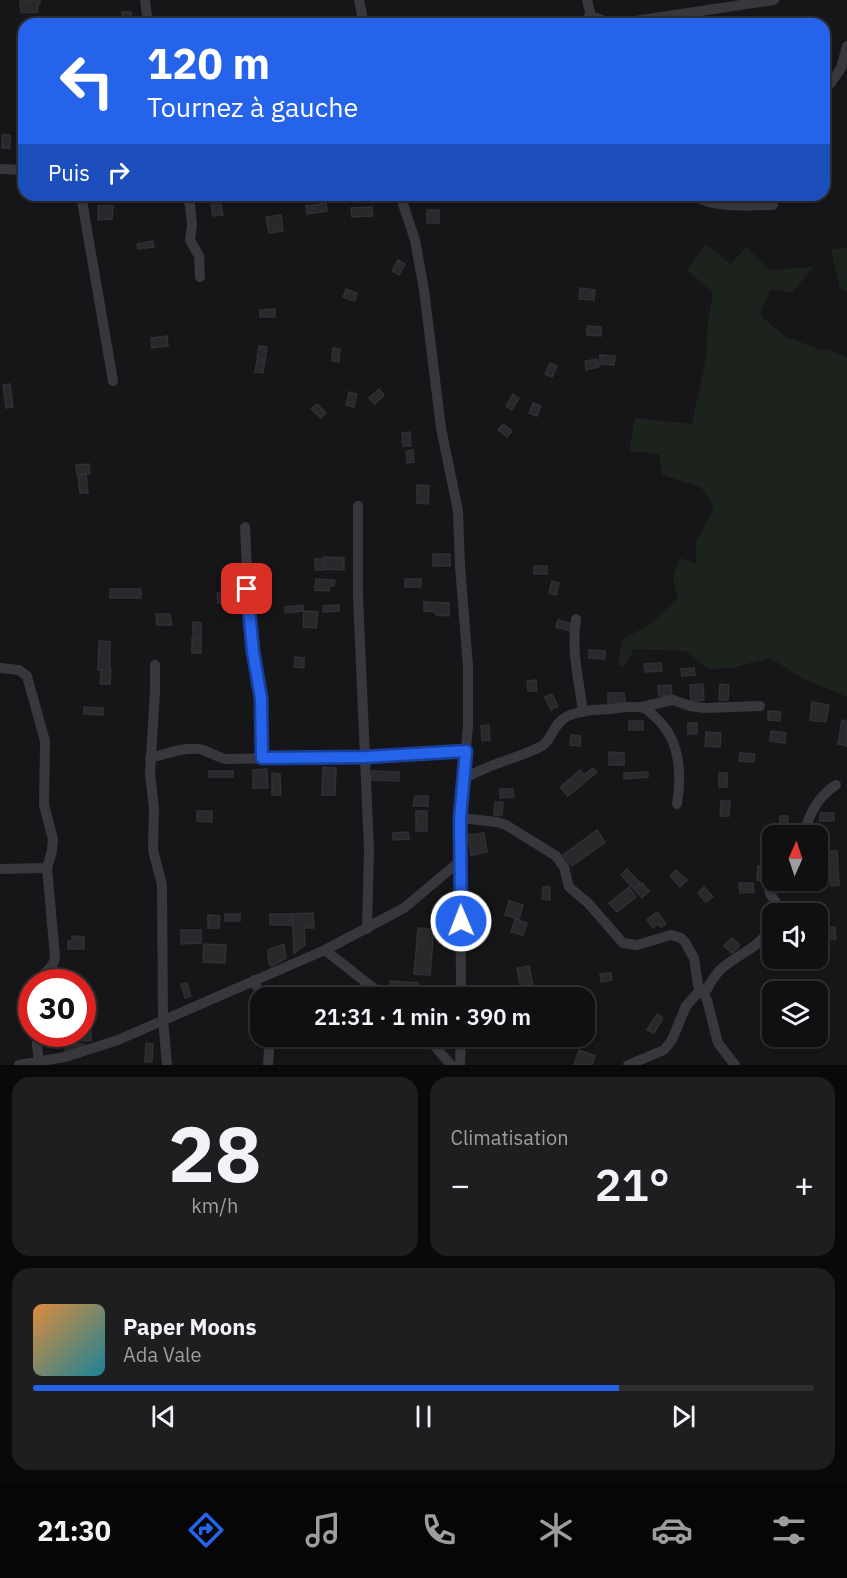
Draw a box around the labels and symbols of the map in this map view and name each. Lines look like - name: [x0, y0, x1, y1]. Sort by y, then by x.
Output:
- pin: [221, 563, 272, 614]
- north arrow: [762, 825, 828, 891]
- position arrow: [429, 889, 493, 953]
- speed limit sign: 30: [18, 969, 96, 1047]

